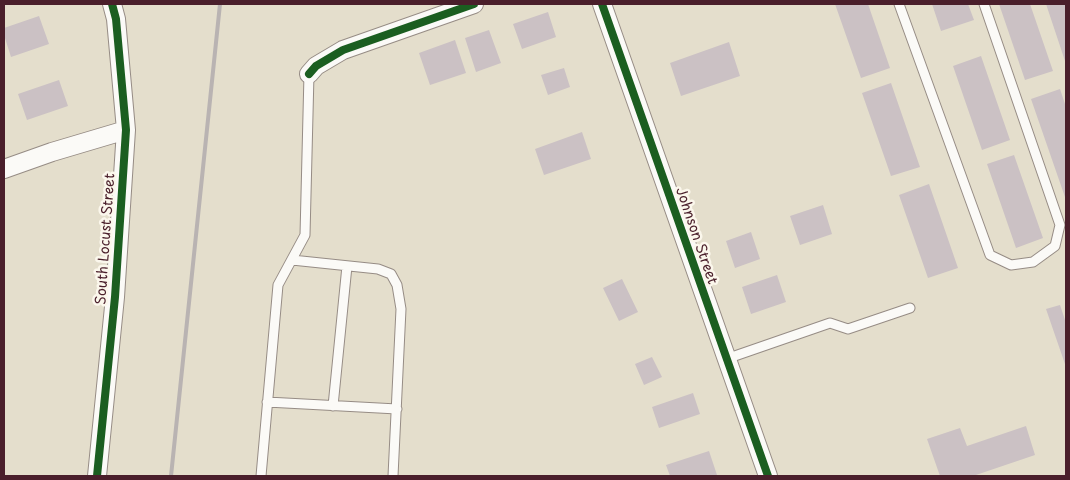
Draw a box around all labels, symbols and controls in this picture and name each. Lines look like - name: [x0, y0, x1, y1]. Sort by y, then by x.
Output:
- street label: South Locust Street: [93, 173, 119, 305]
- street label: Johnson Street: [672, 185, 720, 287]

